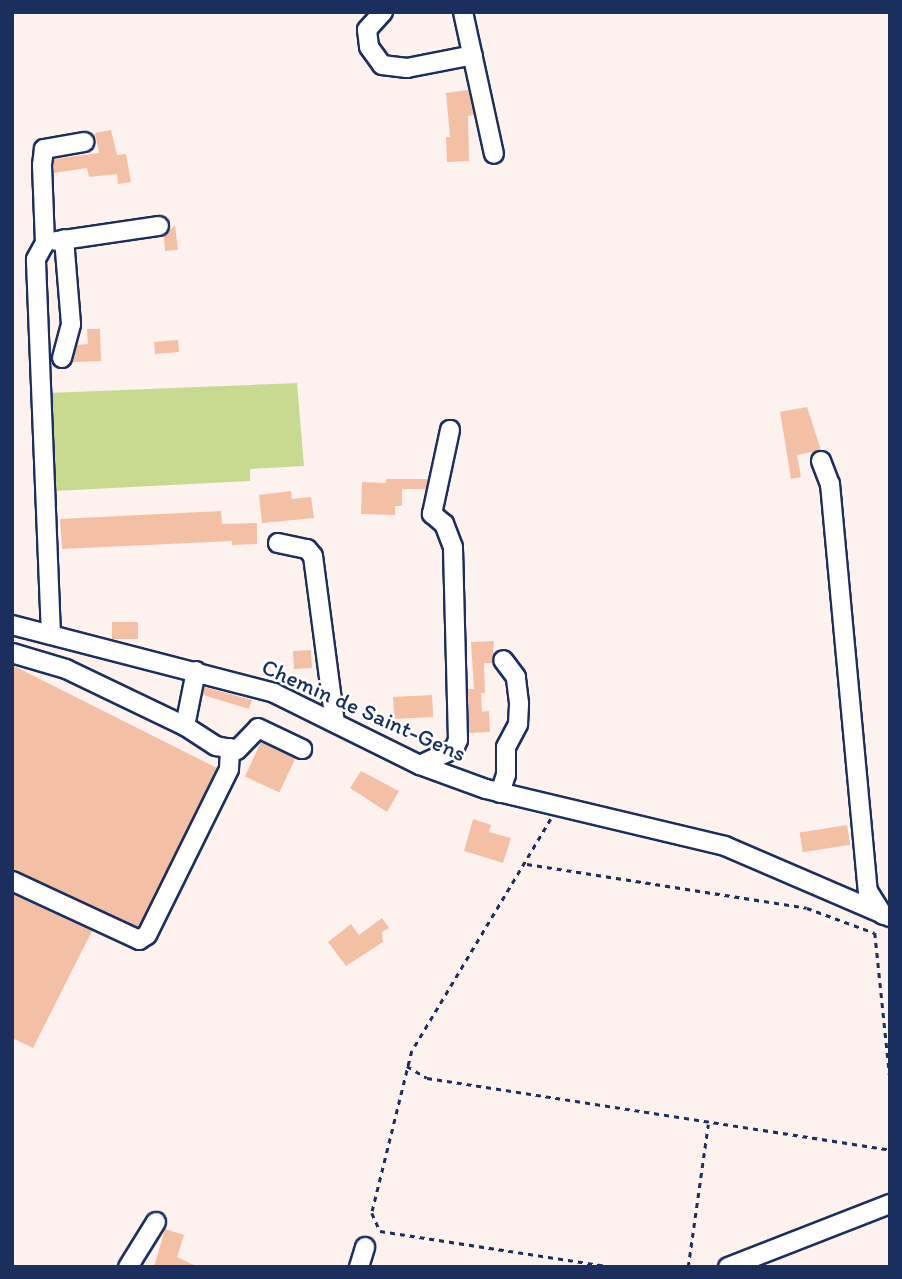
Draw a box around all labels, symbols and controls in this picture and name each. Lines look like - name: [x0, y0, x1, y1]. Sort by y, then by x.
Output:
- street label: Chemin de Saint-Gens: [257, 652, 471, 768]

